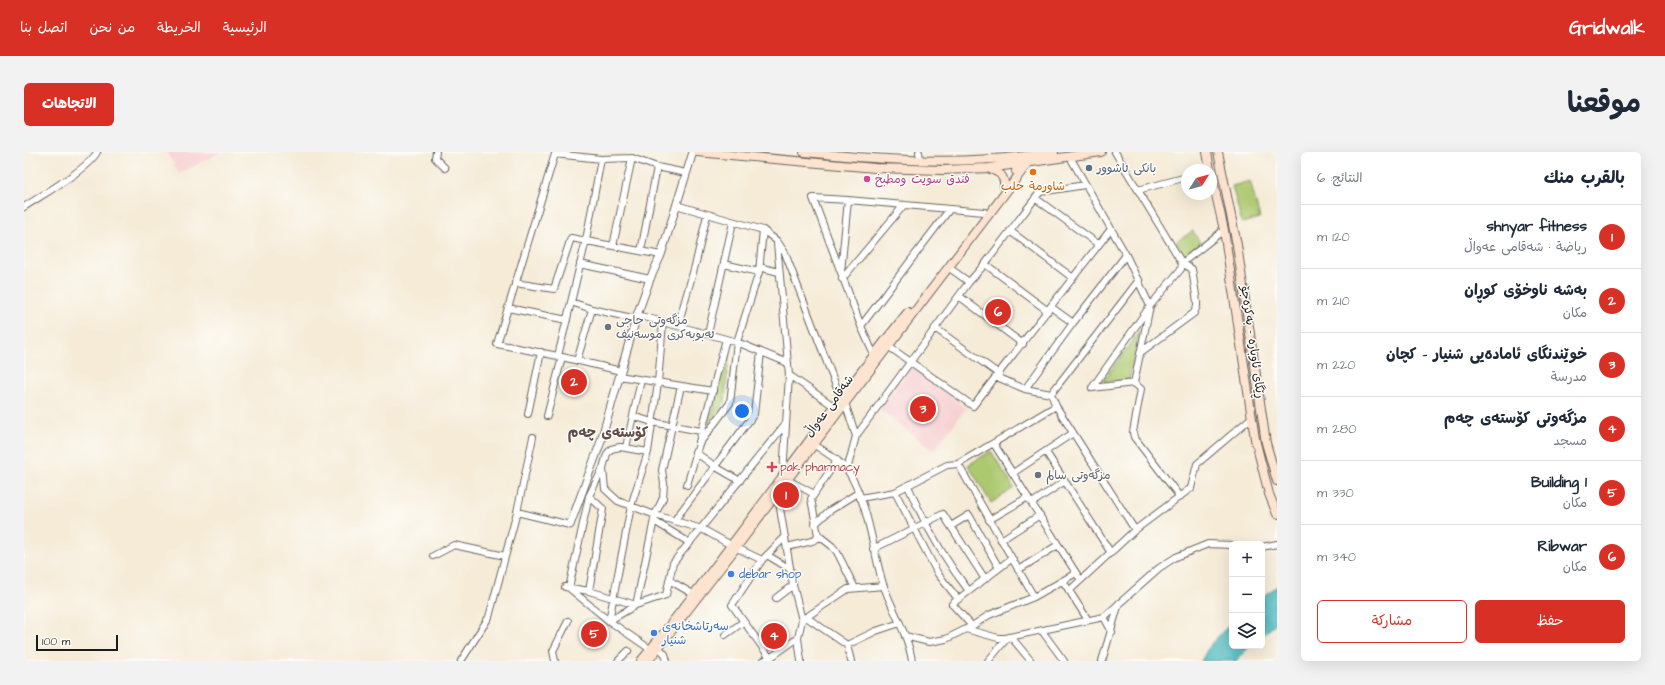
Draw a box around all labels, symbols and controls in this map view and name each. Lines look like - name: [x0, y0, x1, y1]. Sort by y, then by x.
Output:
- text: Gridwalk: [1569, 15, 1645, 42]
- text: اتصل بنا: [20, 18, 67, 38]
- text: من نحن: [89, 18, 135, 38]
- text: الخريطة: [157, 18, 201, 38]
- text: الرئيسية: [223, 18, 267, 38]
- button: الاتجاهات: [24, 83, 114, 126]
- text: موقعنا: [1567, 84, 1641, 123]
- place label: بانکی ئاشوور: [1096, 160, 1156, 177]
- marker: بانکی ئاشوور: [1084, 163, 1094, 173]
- north arrow: [1181, 164, 1217, 200]
- text: بالقرب منك: [1544, 166, 1625, 190]
- marker: شاورمة حلب: [1028, 167, 1038, 177]
- text: النتائج: 6: [1317, 169, 1363, 187]
- place label: فندق سويت ومطبخ: [875, 171, 970, 188]
- marker: فندق سويت ومطبخ: [862, 174, 872, 184]
- place label: شاورمة حلب: [1001, 178, 1065, 195]
- text: shnyar fitness: [1486, 216, 1587, 237]
- text: 120 m: [1317, 228, 1350, 246]
- text: 1: [1611, 228, 1613, 246]
- text: رياضة · شەقامی عەواڵ: [1464, 238, 1587, 256]
- text: بەشە ناوخۆی کوڕان: [1464, 280, 1587, 301]
- street label: ڕێگای ئاوبارە - بەکرەجۆ: [1235, 284, 1269, 400]
- text: 210 m: [1317, 292, 1350, 310]
- text: 2: [1608, 292, 1616, 310]
- pin: 6: [985, 297, 1011, 327]
- text: مكان: [1563, 304, 1587, 322]
- place label: مزگەوتی حاجی ئەبوبەکری موسەنیف: [616, 312, 715, 343]
- marker: مزگەوتی حاجی ئەبوبەکری موسەنیف: [603, 322, 613, 332]
- text: خوێندنگای ئامادەیی شنیار - کچان: [1386, 344, 1587, 365]
- text: 220 m: [1317, 356, 1355, 374]
- text: 3: [1609, 356, 1615, 374]
- pin: 2: [561, 367, 587, 397]
- text: مدرسة: [1551, 368, 1587, 386]
- street label: شەقامی عەواڵ: [800, 371, 858, 441]
- pin: 3: [910, 394, 936, 424]
- your location: [732, 401, 752, 421]
- text: مزگه‌وتی کۆستەی چەم: [1444, 408, 1587, 429]
- text: 280 m: [1317, 420, 1356, 438]
- text: 4: [1608, 420, 1616, 438]
- district label: کۆستەی چەم: [568, 423, 649, 443]
- text: مسجد: [1554, 432, 1587, 450]
- place label: pak pharmacy: [780, 459, 860, 477]
- marker: pak pharmacy: [767, 462, 777, 472]
- place label: مزگەوتی سالم: [1046, 467, 1110, 485]
- marker: مزگەوتی سالم: [1033, 470, 1043, 480]
- text: Building 1: [1531, 472, 1587, 493]
- pin: 1: [773, 480, 799, 510]
- text: 330 m: [1317, 484, 1354, 502]
- text: 5: [1607, 484, 1617, 502]
- text: مكان: [1563, 494, 1587, 512]
- text: Ribwar: [1538, 536, 1587, 557]
- map controls: [1229, 541, 1265, 649]
- button: +: [1229, 541, 1265, 577]
- text: 340 m: [1317, 548, 1356, 566]
- text: 6: [1608, 548, 1616, 566]
- text: مكان: [1563, 558, 1587, 576]
- place label: debar shop: [739, 566, 802, 583]
- marker: debar shop: [726, 569, 736, 579]
- button: −: [1229, 577, 1265, 613]
- button: مشاركة: [1317, 600, 1467, 643]
- button: حفظ: [1475, 600, 1625, 643]
- button: layers: [1229, 613, 1265, 649]
- place label: سەرتاشخانەی شنیار: [661, 618, 729, 649]
- pin: 5: [581, 619, 607, 649]
- pin: 4: [761, 621, 787, 651]
- marker: سەرتاشخانەی شنیار: [649, 628, 659, 638]
- scale bar: [36, 633, 118, 652]
- text: 100 m: [42, 634, 70, 649]

